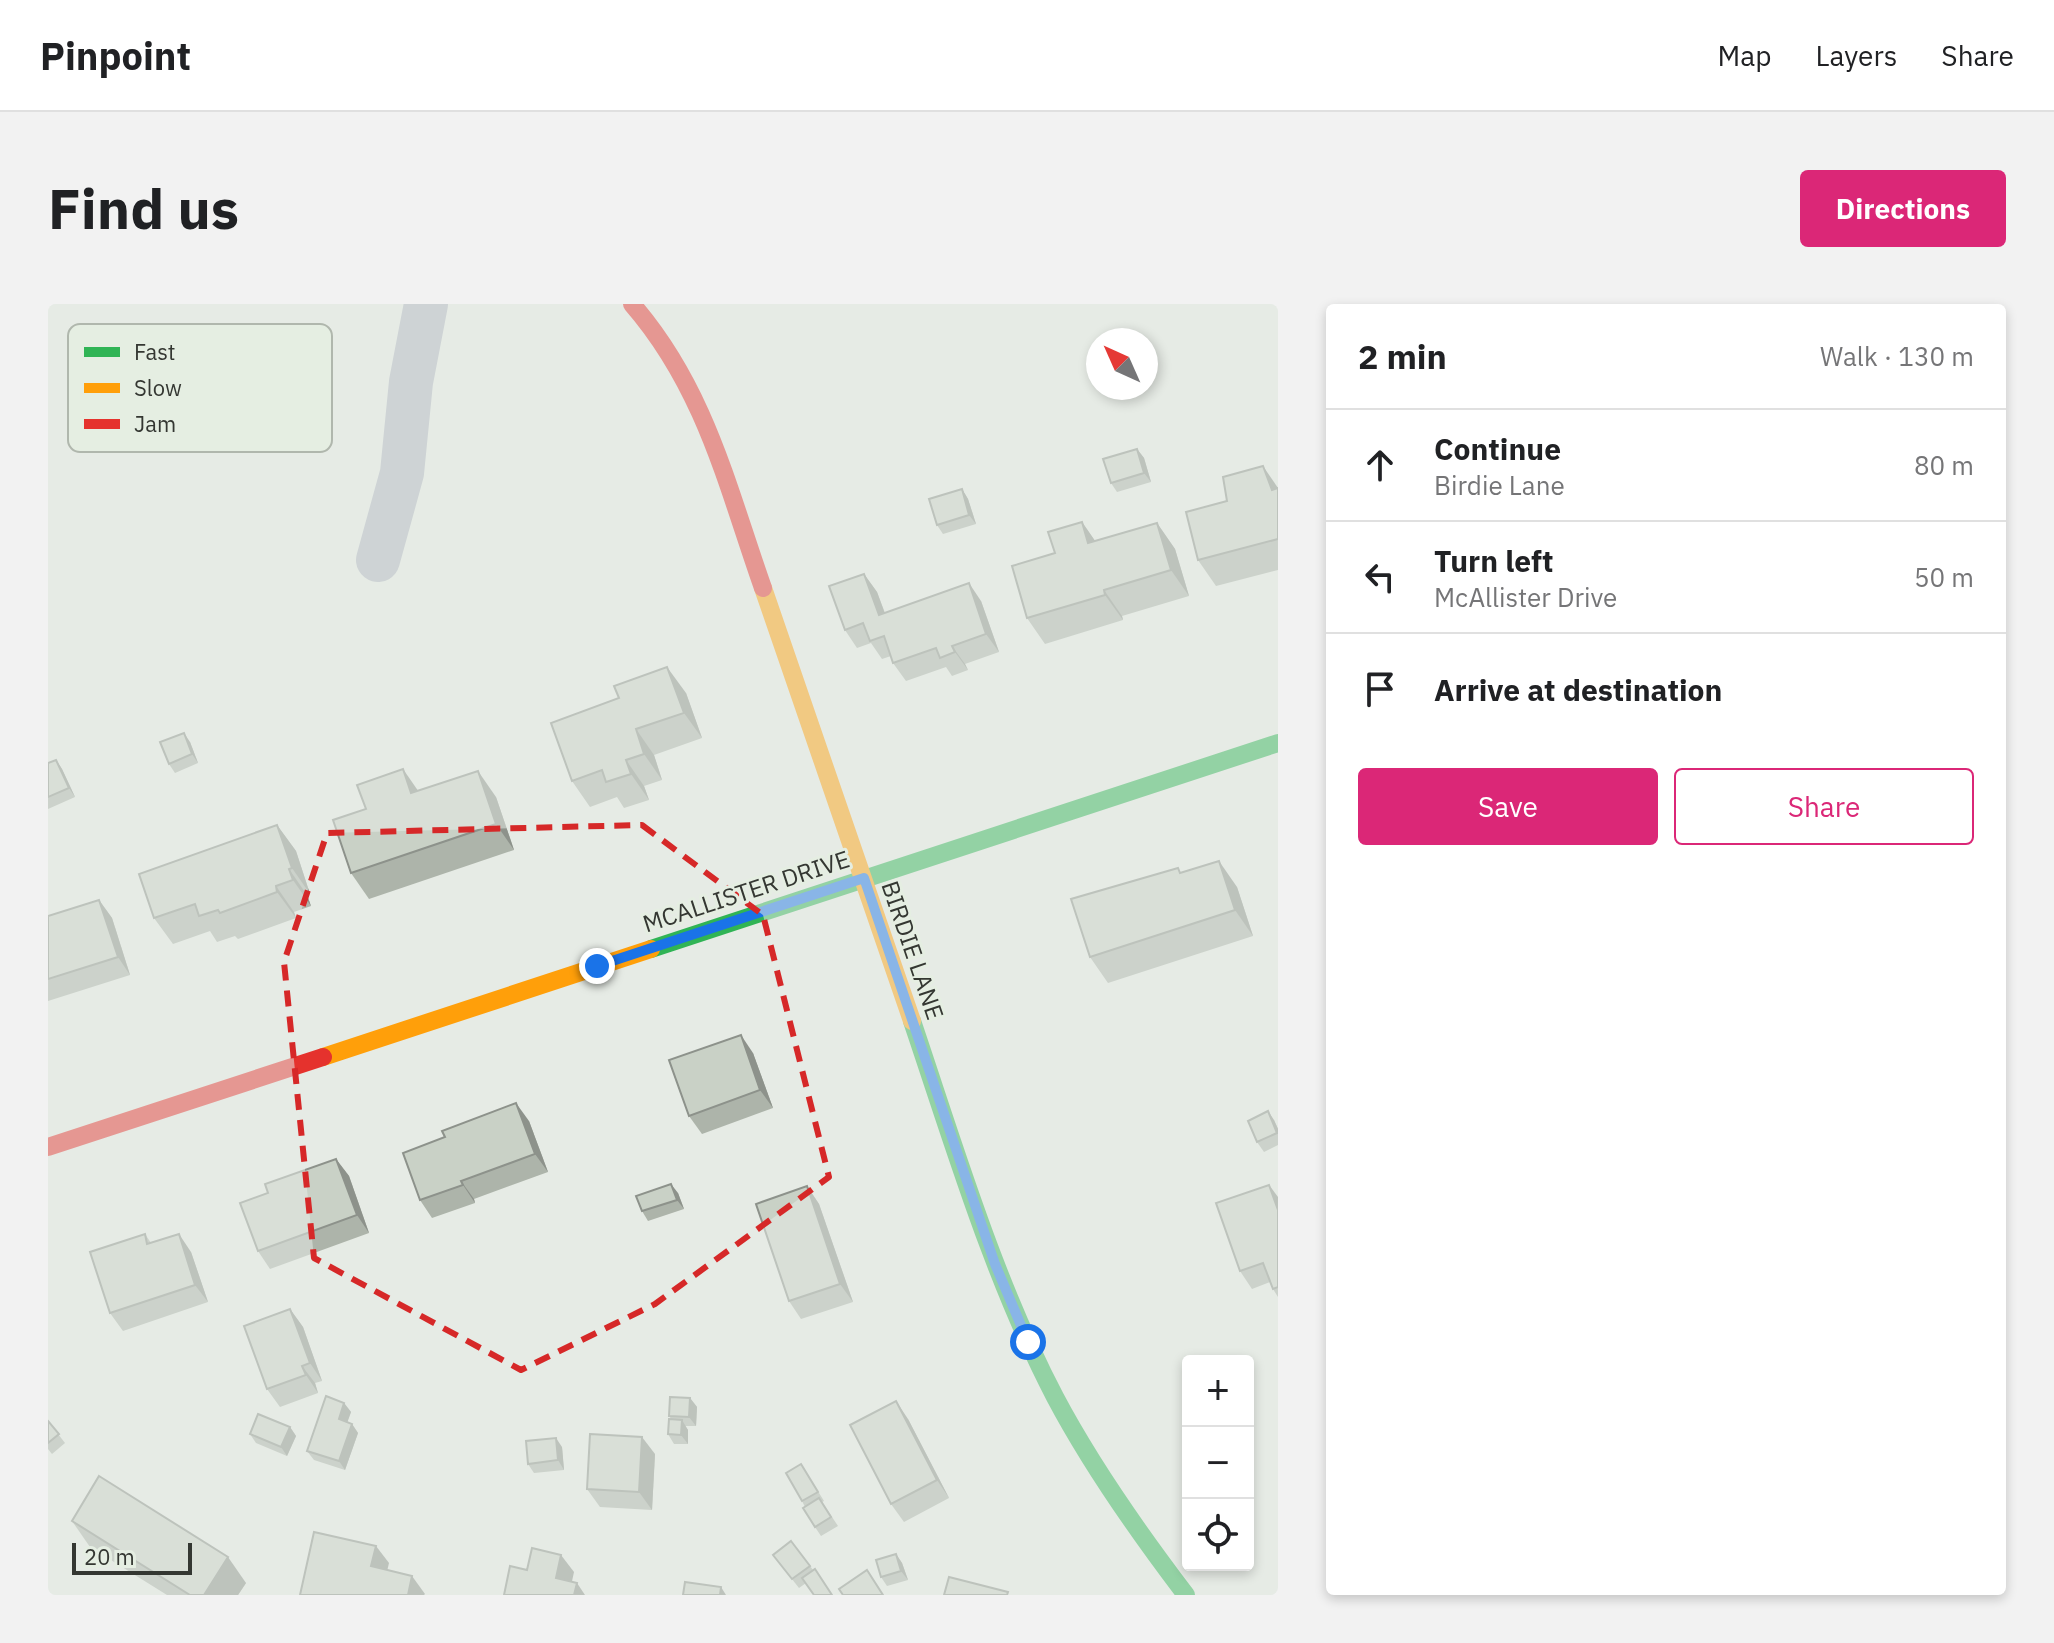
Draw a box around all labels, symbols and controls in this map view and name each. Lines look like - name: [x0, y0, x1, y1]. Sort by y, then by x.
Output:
- text: Pinpoint: [40, 31, 191, 80]
- text: Map: [1717, 37, 1771, 74]
- text: Layers: [1815, 37, 1897, 74]
- text: Share: [1941, 37, 2014, 74]
- button: Directions: [1800, 170, 2006, 247]
- text: Find us: [48, 172, 239, 244]
- legend: [68, 324, 332, 452]
- north arrow: [1086, 328, 1158, 400]
- text: 2 min: [1358, 334, 1447, 378]
- text: Fast: [134, 337, 175, 366]
- text: Walk · 130 m: [1820, 339, 1974, 373]
- text: Slow: [134, 373, 182, 402]
- text: Jam: [134, 409, 176, 438]
- text: Continue: [1434, 429, 1561, 468]
- icon: ahead: [1358, 443, 1402, 487]
- text: 80 m: [1914, 448, 1974, 482]
- text: Birdie Lane: [1434, 468, 1565, 502]
- text: Turn left: [1434, 541, 1553, 580]
- icon: left: [1358, 555, 1402, 599]
- text: 50 m: [1914, 560, 1974, 594]
- text: McAllister Drive: [1434, 580, 1617, 614]
- icon: arrive: [1358, 667, 1402, 711]
- text: Arrive at destination: [1434, 670, 1722, 709]
- button: Save: [1358, 768, 1658, 845]
- button: Share: [1674, 768, 1974, 845]
- street label: MCALLISTER DRIVE: [639, 842, 853, 940]
- street label: BIRDIE LANE: [874, 876, 952, 1024]
- route end: [579, 948, 615, 984]
- route start: [1010, 1324, 1046, 1360]
- map controls: [1182, 1355, 1254, 1571]
- button: +: [1182, 1355, 1254, 1427]
- button: −: [1182, 1427, 1254, 1499]
- button: locate: [1182, 1499, 1254, 1571]
- scale bar: [72, 1539, 192, 1575]
- text: 20 m: [84, 1542, 135, 1571]

